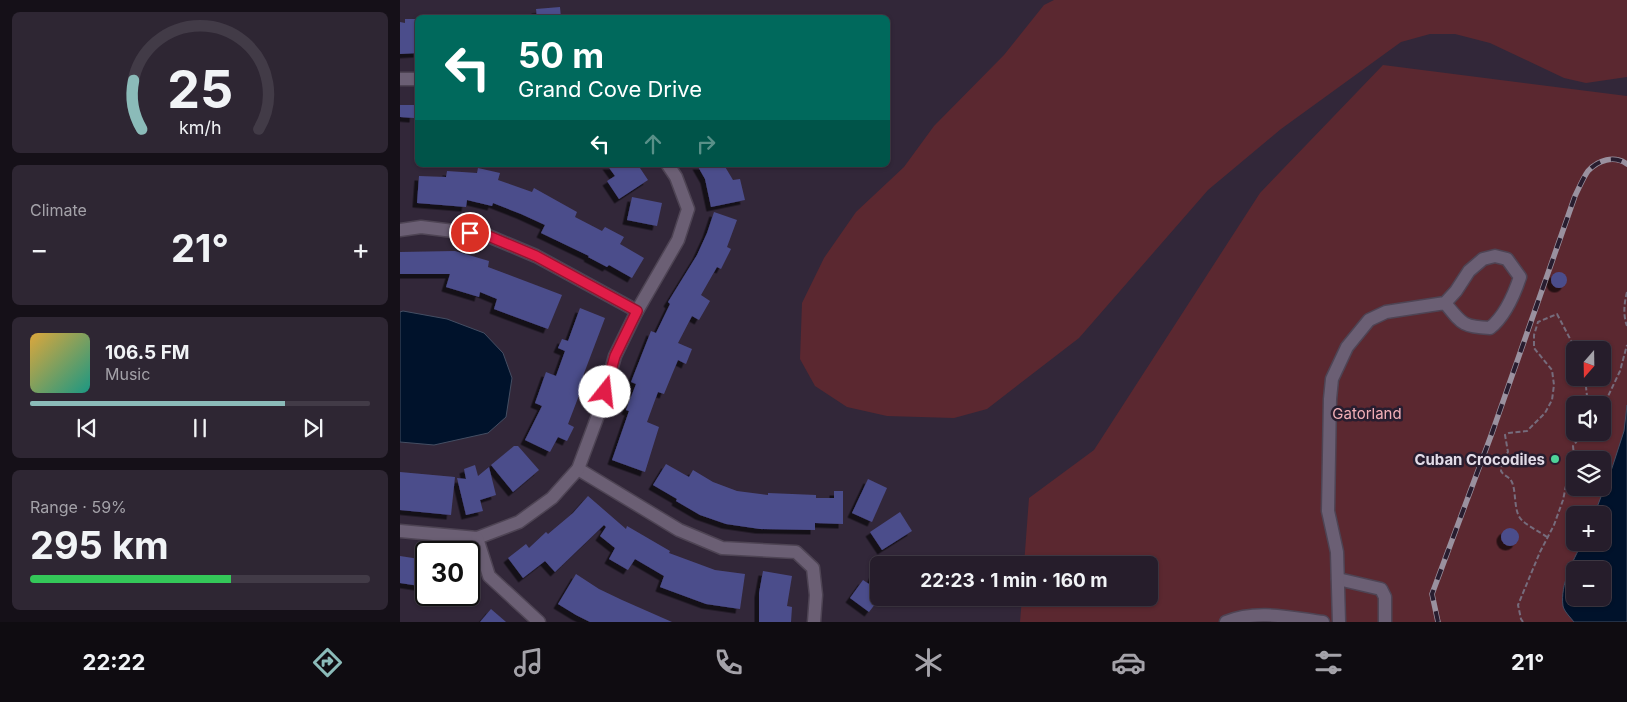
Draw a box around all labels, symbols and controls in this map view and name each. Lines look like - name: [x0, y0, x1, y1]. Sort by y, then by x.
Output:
- text: 50 m: [518, 34, 604, 76]
- icon: left: [435, 35, 500, 100]
- text: 25: [167, 58, 233, 121]
- text: Grand Cove Drive: [518, 76, 702, 102]
- text: km/h: [179, 117, 221, 138]
- icon: left: [586, 130, 614, 158]
- icon: ahead: [639, 130, 667, 158]
- icon: right: [692, 130, 720, 158]
- text: Climate: [30, 200, 87, 220]
- pin: [449, 212, 491, 254]
- icon: arrive: [456, 219, 484, 247]
- text: 21°: [171, 225, 229, 271]
- text: −: [30, 232, 49, 266]
- text: +: [351, 232, 370, 266]
- text: 106.5 FM: [105, 341, 190, 364]
- north arrow: [1566, 341, 1611, 386]
- map controls: [1566, 341, 1611, 606]
- text: Music: [105, 364, 150, 384]
- position arrow: [578, 365, 630, 417]
- button: sound: [1566, 396, 1611, 441]
- park label: Gatorland: [1332, 404, 1402, 423]
- icon: previous: [73, 414, 101, 442]
- icon: pause: [186, 414, 214, 442]
- icon: next: [299, 414, 327, 442]
- place label: Cuban Crocodiles: [1414, 450, 1545, 469]
- button: layers: [1566, 451, 1611, 496]
- marker: Cuban Crocodiles: [1549, 453, 1561, 465]
- text: Range · 59%: [30, 497, 127, 517]
- button: +: [1566, 506, 1611, 551]
- text: 295 km: [30, 522, 169, 568]
- speed limit sign: 30: [415, 541, 480, 606]
- button: −: [1566, 561, 1611, 606]
- text: 22:23 · 1 min · 160 m: [920, 569, 1108, 592]
- icon: directions: [310, 645, 345, 680]
- icon: music: [511, 645, 546, 680]
- icon: phone: [711, 645, 746, 680]
- icon: climate: [911, 645, 946, 680]
- icon: car: [1111, 645, 1146, 680]
- icon: filters: [1311, 645, 1346, 680]
- text: 22:22: [83, 649, 145, 675]
- text: 21°: [1511, 649, 1544, 675]

